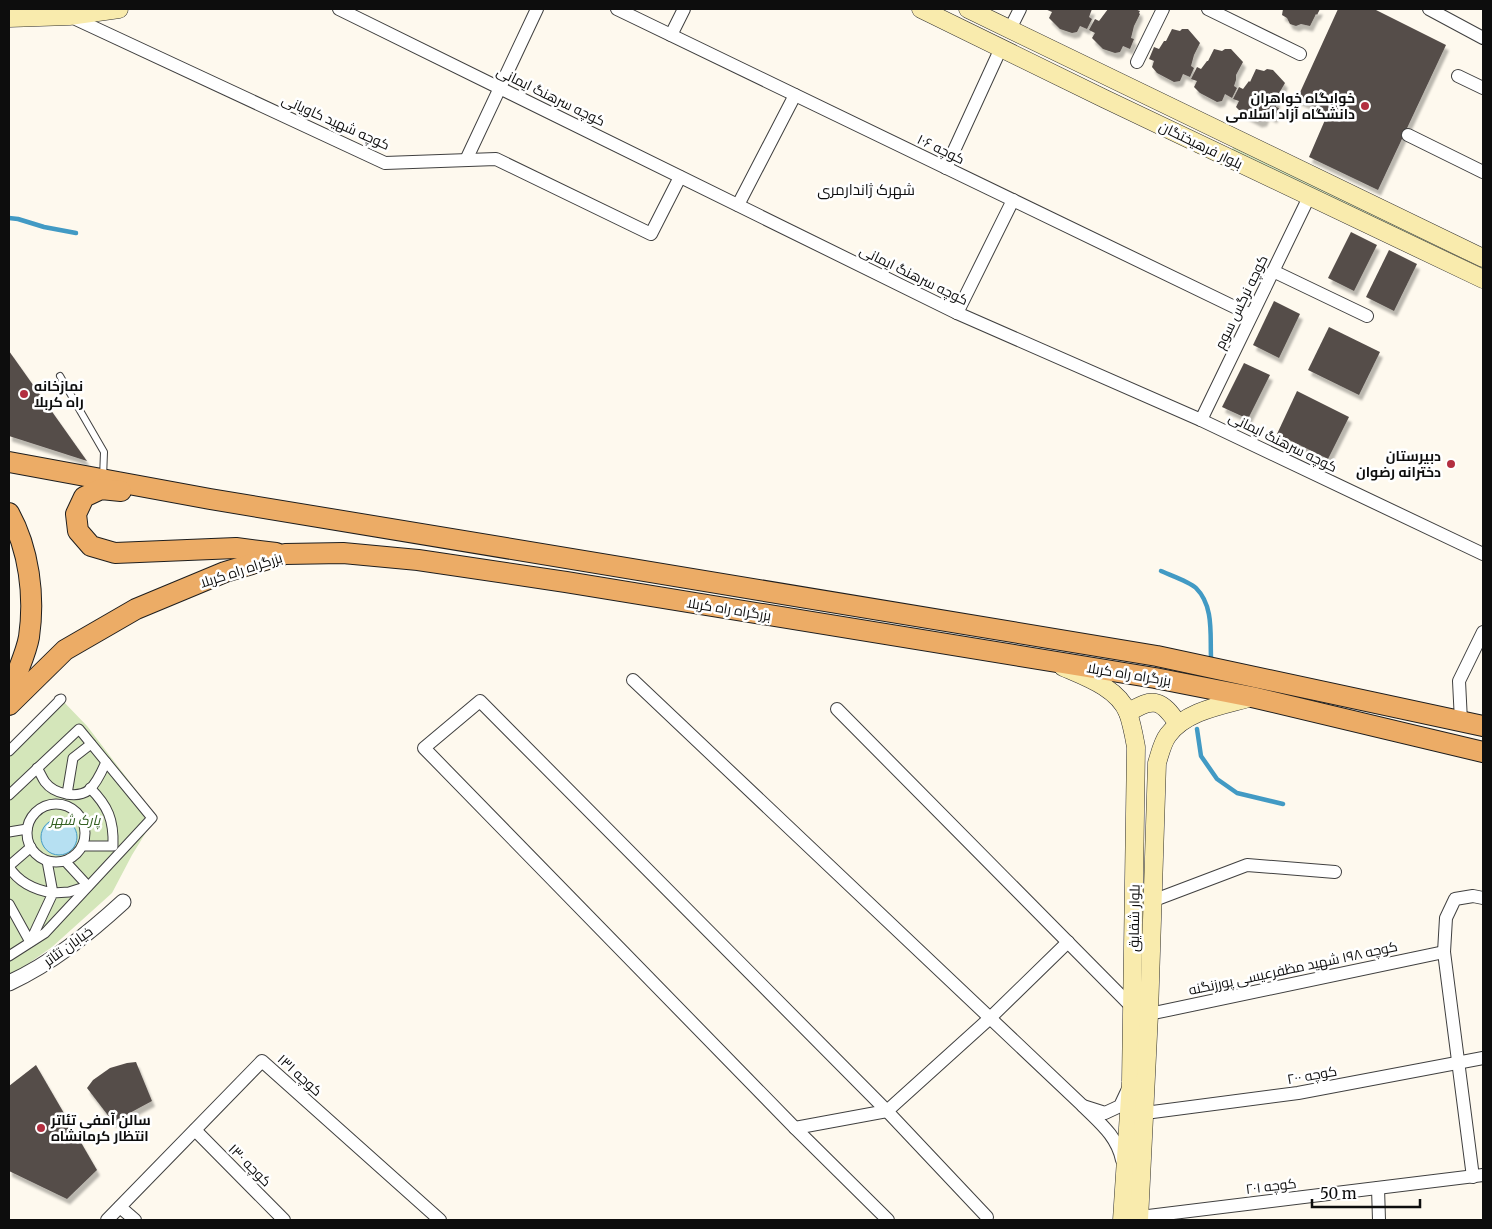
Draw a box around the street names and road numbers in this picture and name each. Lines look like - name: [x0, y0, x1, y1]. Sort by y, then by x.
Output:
- street label: کوچه سرهنگ ایمانی: [493, 62, 608, 131]
- street label: کوچه شهید کاویانی: [279, 90, 393, 155]
- street label: بلوار فرهیختگان: [1156, 117, 1246, 173]
- street label: کوچه ۱۰۶: [914, 130, 968, 169]
- street label: کوچه سرهنگ ایمانی: [856, 241, 971, 310]
- street label: کوچه نرگس سوم: [1210, 252, 1272, 353]
- street label: کوچه سرهنگ ایمانی: [1225, 408, 1340, 477]
- street label: بزرگراه راه کربلا: [198, 548, 284, 592]
- street label: بزرگراه راه کربلا: [685, 593, 773, 625]
- street label: بزرگراه راه کربلا: [1085, 658, 1173, 690]
- street label: بلوار شقایق: [1124, 884, 1144, 952]
- street label: خیابان تئاتر: [39, 922, 96, 970]
- street label: کوچه ۱۹۸ شهید مظفرعیسی پورزنگنه: [1187, 937, 1399, 1000]
- street label: کوچه ۱۳۱: [273, 1050, 326, 1101]
- street label: کوچه ۲۰۰: [1286, 1062, 1339, 1089]
- street label: کوچه ۱۳۰: [224, 1140, 275, 1191]
- street label: کوچه ۲۰۱: [1244, 1174, 1298, 1199]

